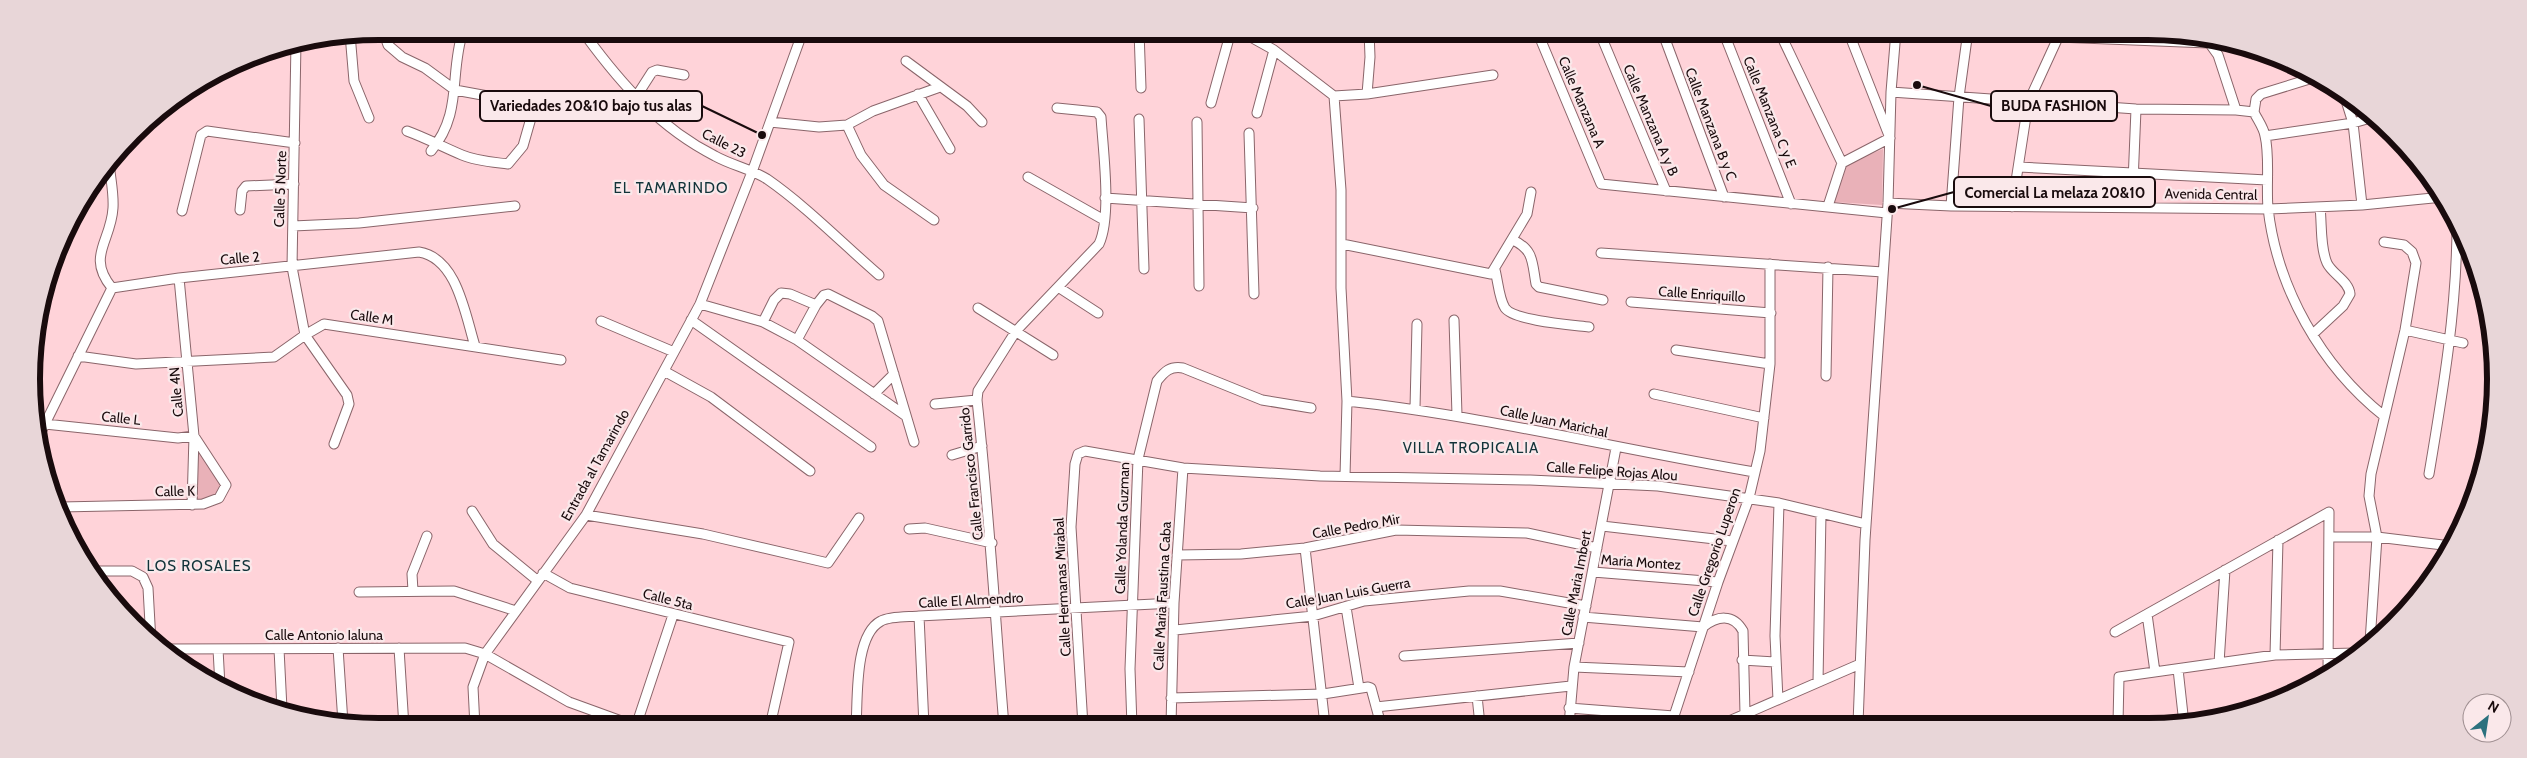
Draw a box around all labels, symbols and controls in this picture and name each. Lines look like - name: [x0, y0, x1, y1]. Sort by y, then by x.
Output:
- street label: Calle Manzana A: [1555, 54, 1610, 151]
- street label: Calle Manzana C y E: [1739, 54, 1801, 171]
- street label: Calle Manzana A y B: [1619, 62, 1683, 178]
- street label: Calle Manzana B y C: [1681, 65, 1741, 183]
- callout: Variedades 20&10 bajo tus alas: [480, 91, 702, 121]
- callout: BUDA FASHION: [1991, 91, 2117, 121]
- text: Variedades 20&10 bajo tus alas: [490, 97, 692, 115]
- text: BUDA FASHION: [2001, 97, 2107, 115]
- street label: Calle 23: [699, 124, 749, 162]
- street label: Calle 5 Norte: [270, 150, 290, 228]
- callout: Comercial La melaza 20&10: [1954, 177, 2155, 207]
- district label: EL TAMARINDO: [614, 179, 728, 197]
- text: Comercial La melaza 20&10: [1965, 184, 2145, 202]
- street label: Avenida Central: [2164, 184, 2258, 204]
- street label: Calle 2: [220, 247, 260, 269]
- street label: Calle Enriquillo: [1658, 282, 1747, 306]
- street label: Calle M: [349, 305, 395, 329]
- street label: Calle 4N: [165, 366, 187, 418]
- street label: Calle Juan Marichal: [1498, 401, 1610, 441]
- street label: Entrada al Tamarindo: [557, 406, 633, 524]
- street label: Calle Francisco Garrido: [955, 406, 987, 541]
- street label: Calle L: [101, 407, 141, 429]
- district label: VILLA TROPICALIA: [1403, 439, 1539, 457]
- street label: Calle Felipe Rojas Alou: [1546, 457, 1678, 485]
- street label: Calle Yolanda Guzman: [1111, 461, 1133, 594]
- street label: Calle K: [155, 482, 195, 500]
- street label: Calle Gregorio Luperon: [1684, 485, 1745, 619]
- street label: Calle Pedro Mir: [1311, 509, 1402, 543]
- street label: Calle Hermanas Mirabal: [1049, 516, 1075, 657]
- street label: Calle Maria Faustina Caba: [1149, 521, 1175, 671]
- street label: Calle Maria Imbert: [1557, 528, 1595, 637]
- street label: Maria Montez: [1600, 550, 1682, 574]
- district label: LOS ROSALES: [146, 557, 252, 575]
- street label: Calle Juan Luis Guerra: [1284, 573, 1412, 613]
- street label: Calle 5ta: [641, 584, 695, 614]
- street label: Calle El Almendro: [918, 588, 1024, 612]
- street label: Calle Antonio Ialuna: [265, 626, 383, 644]
- north arrow: [2462, 693, 2512, 743]
- text: N: [2485, 696, 2502, 717]

